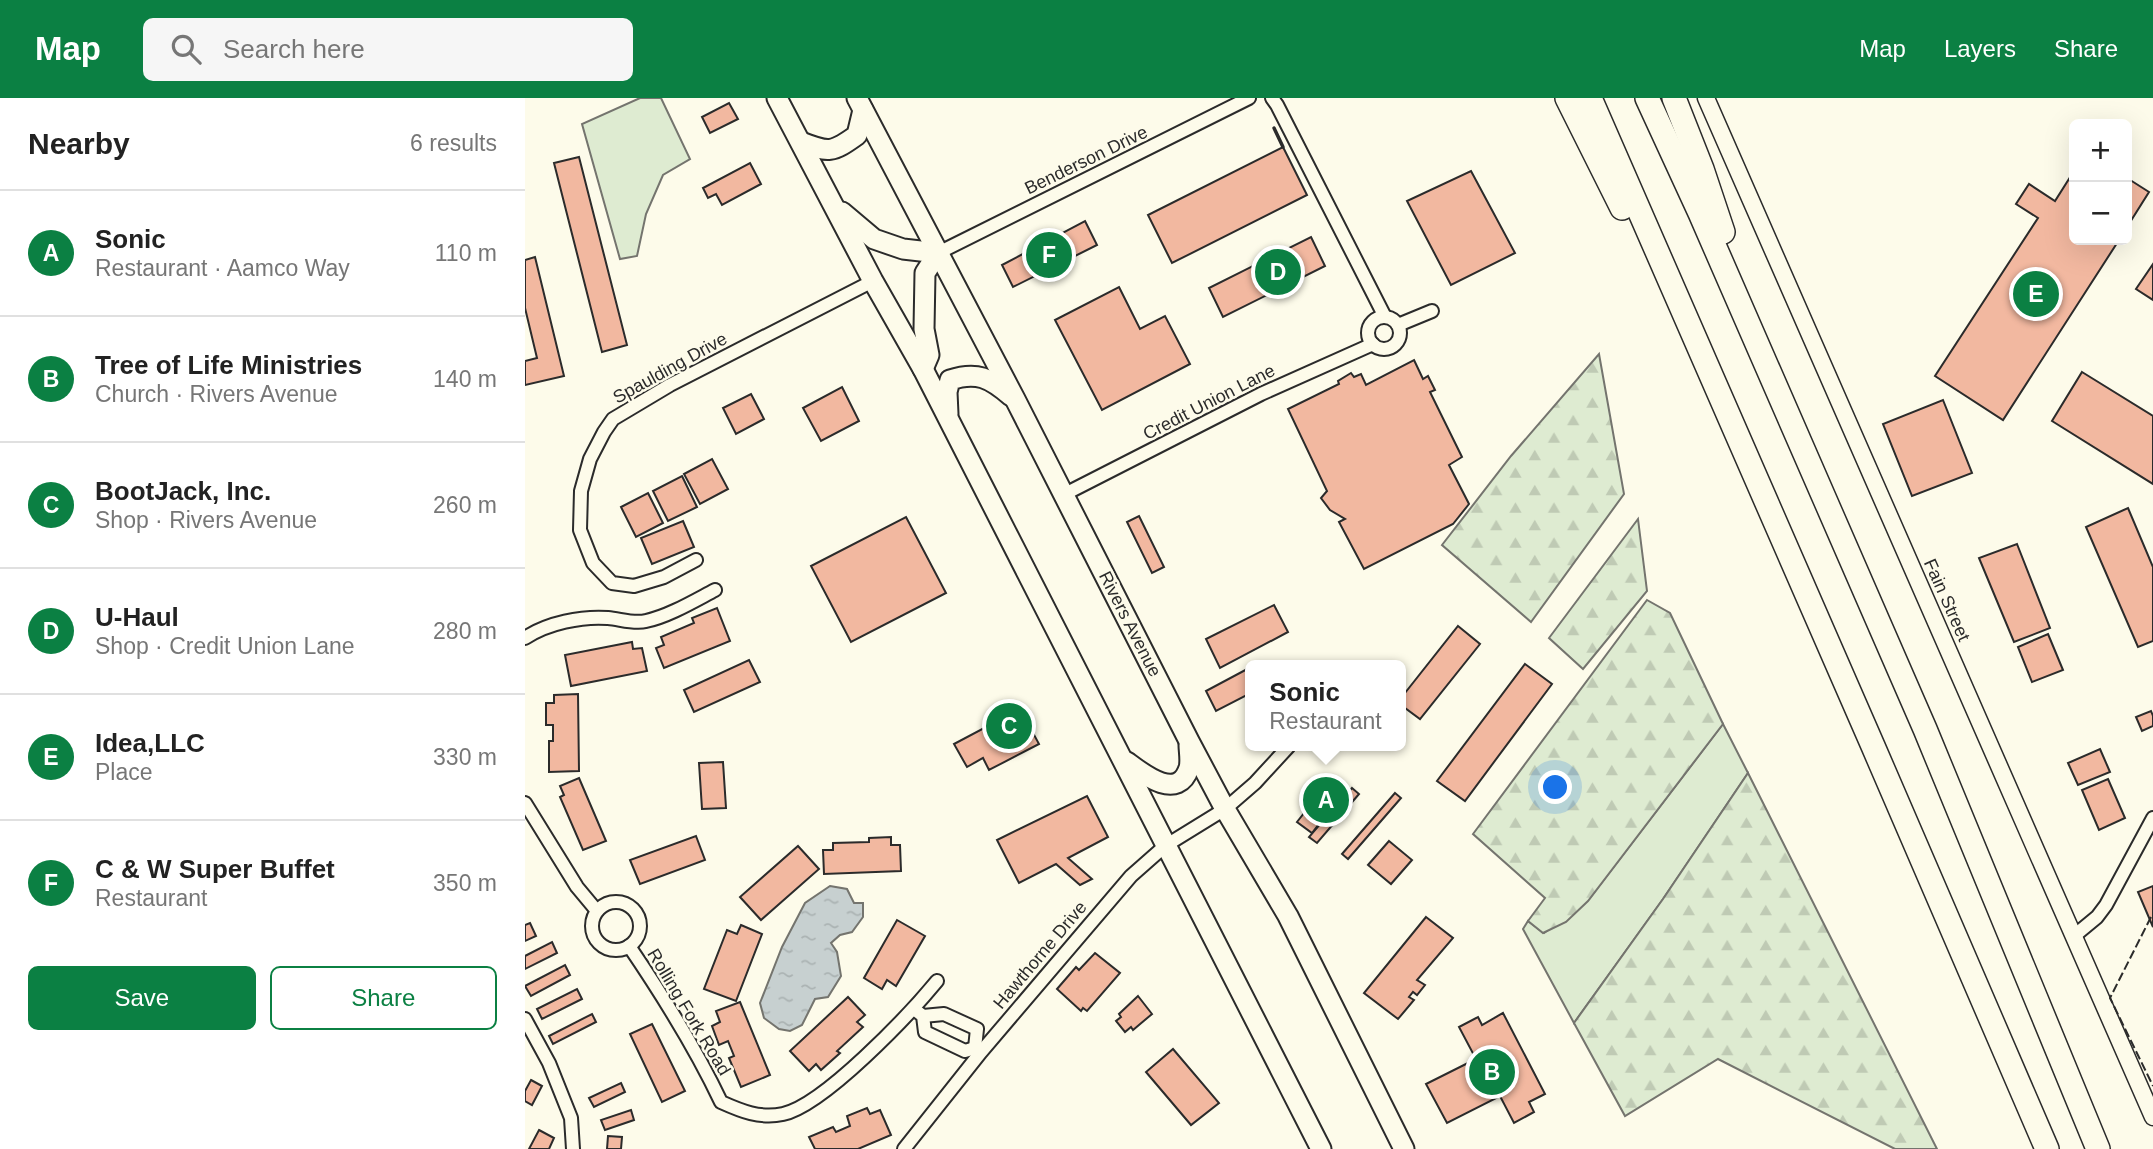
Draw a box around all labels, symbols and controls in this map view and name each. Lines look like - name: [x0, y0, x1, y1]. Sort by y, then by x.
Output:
- search box: [143, 18, 633, 81]
- text: Map: [35, 30, 101, 67]
- icon: search: [167, 30, 205, 68]
- text: Search here: [223, 34, 365, 64]
- text: Map: [1859, 35, 1906, 62]
- text: Layers: [1944, 35, 2016, 62]
- text: Share: [2054, 35, 2118, 62]
- map controls: [2069, 119, 2132, 245]
- button: +: [2069, 119, 2132, 182]
- street label: Benderson Drive: [1021, 122, 1151, 198]
- text: Nearby: [28, 127, 130, 160]
- text: 6 results: [410, 130, 497, 156]
- button: −: [2069, 182, 2132, 245]
- text: Sonic: [95, 224, 166, 254]
- pin: F: [1026, 229, 1072, 281]
- text: A: [43, 240, 59, 266]
- text: 110 m: [435, 240, 497, 266]
- pin: D: [1255, 246, 1301, 298]
- text: Restaurant · Aamco Way: [95, 255, 350, 281]
- pin: E: [2013, 268, 2059, 320]
- street label: Spaulding Drive: [610, 328, 730, 408]
- text: Tree of Life Ministries: [95, 350, 362, 380]
- street label: Credit Union Lane: [1140, 360, 1278, 444]
- text: B: [43, 366, 59, 392]
- text: 140 m: [433, 366, 497, 392]
- text: Church · Rivers Avenue: [95, 381, 337, 407]
- text: BootJack, Inc.: [95, 476, 271, 506]
- text: C: [43, 492, 59, 518]
- text: 260 m: [433, 492, 497, 518]
- text: Shop · Rivers Avenue: [95, 507, 317, 533]
- street label: Fain Street: [1920, 556, 1974, 644]
- street label: Rivers Avenue: [1095, 568, 1165, 680]
- text: U-Haul: [95, 602, 179, 632]
- text: D: [43, 618, 59, 644]
- text: 280 m: [433, 618, 497, 644]
- text: Shop · Credit Union Lane: [95, 633, 355, 659]
- popup: [1245, 660, 1406, 751]
- text: Sonic: [1269, 677, 1340, 707]
- pin: C: [986, 700, 1032, 752]
- text: Restaurant: [1269, 708, 1382, 734]
- text: Idea,LLC: [95, 728, 205, 758]
- text: E: [43, 744, 59, 770]
- text: 330 m: [433, 744, 497, 770]
- text: Place: [95, 759, 153, 785]
- your location: [1538, 770, 1572, 804]
- pin: A: [1303, 774, 1349, 826]
- text: C & W Super Buffet: [95, 854, 335, 884]
- text: F: [44, 870, 58, 896]
- text: 350 m: [433, 870, 497, 896]
- text: Restaurant: [95, 885, 208, 911]
- street label: Hawthorne Drive: [989, 897, 1091, 1013]
- street label: Rolling Fork Road: [643, 945, 735, 1079]
- button: Save: [28, 966, 256, 1030]
- button: Share: [270, 966, 497, 1030]
- pin: B: [1469, 1046, 1515, 1098]

